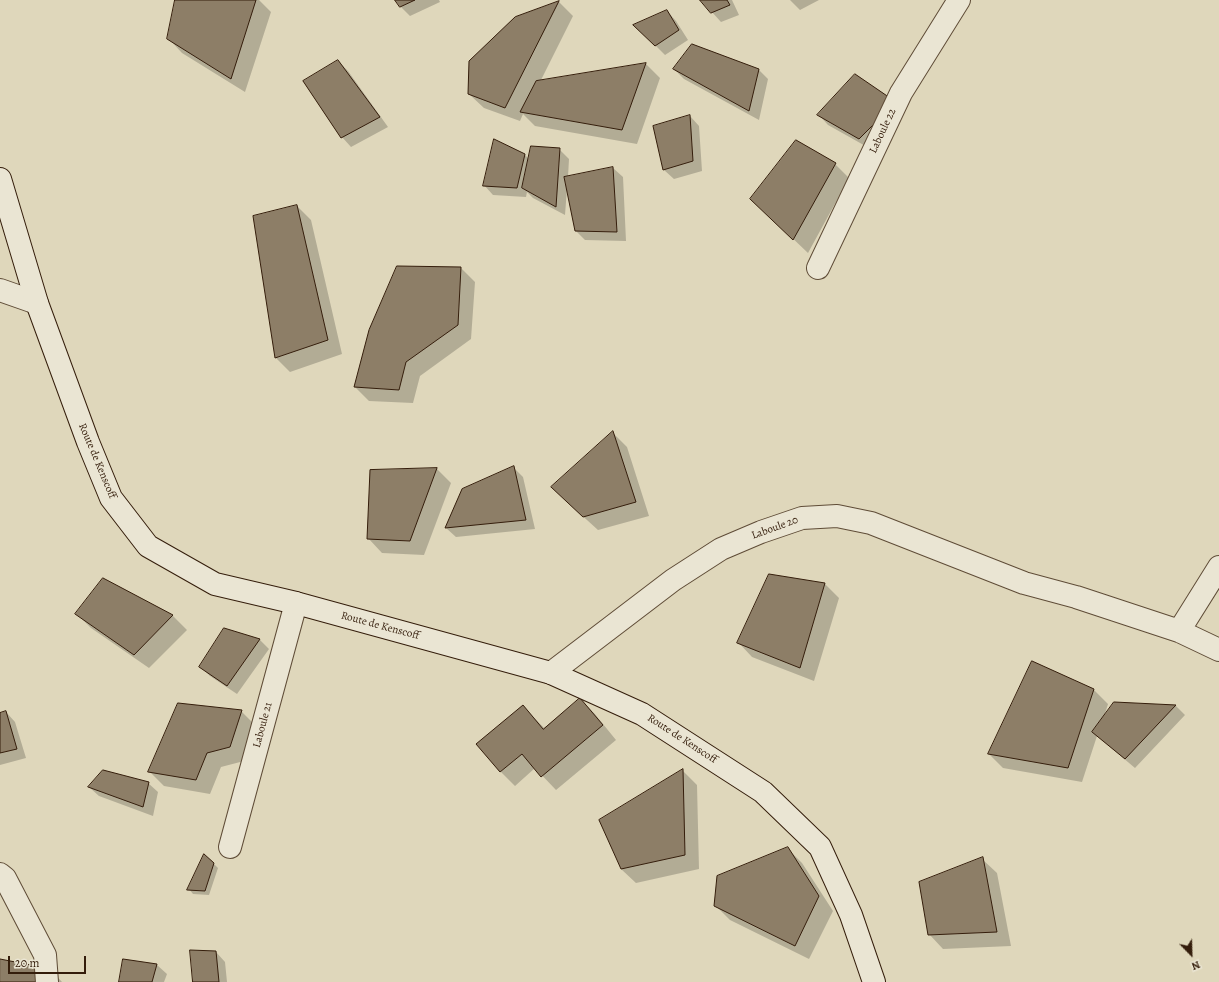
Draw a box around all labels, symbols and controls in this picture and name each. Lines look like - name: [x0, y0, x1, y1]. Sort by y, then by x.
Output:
- street label: Laboule 22: [867, 106, 899, 156]
- street label: Route de Kenscoff: [75, 421, 119, 501]
- street label: Laboule 20: [750, 513, 800, 543]
- street label: Route de Kenscoff: [339, 609, 421, 643]
- street label: Laboule 21: [251, 701, 275, 749]
- street label: Route de Kenscoff: [645, 712, 719, 766]
- north arrow: [1171, 934, 1211, 974]
- scale bar: [10, 948, 88, 974]
- text: 20 m: [15, 955, 39, 971]
- text: N: [1189, 957, 1203, 974]

